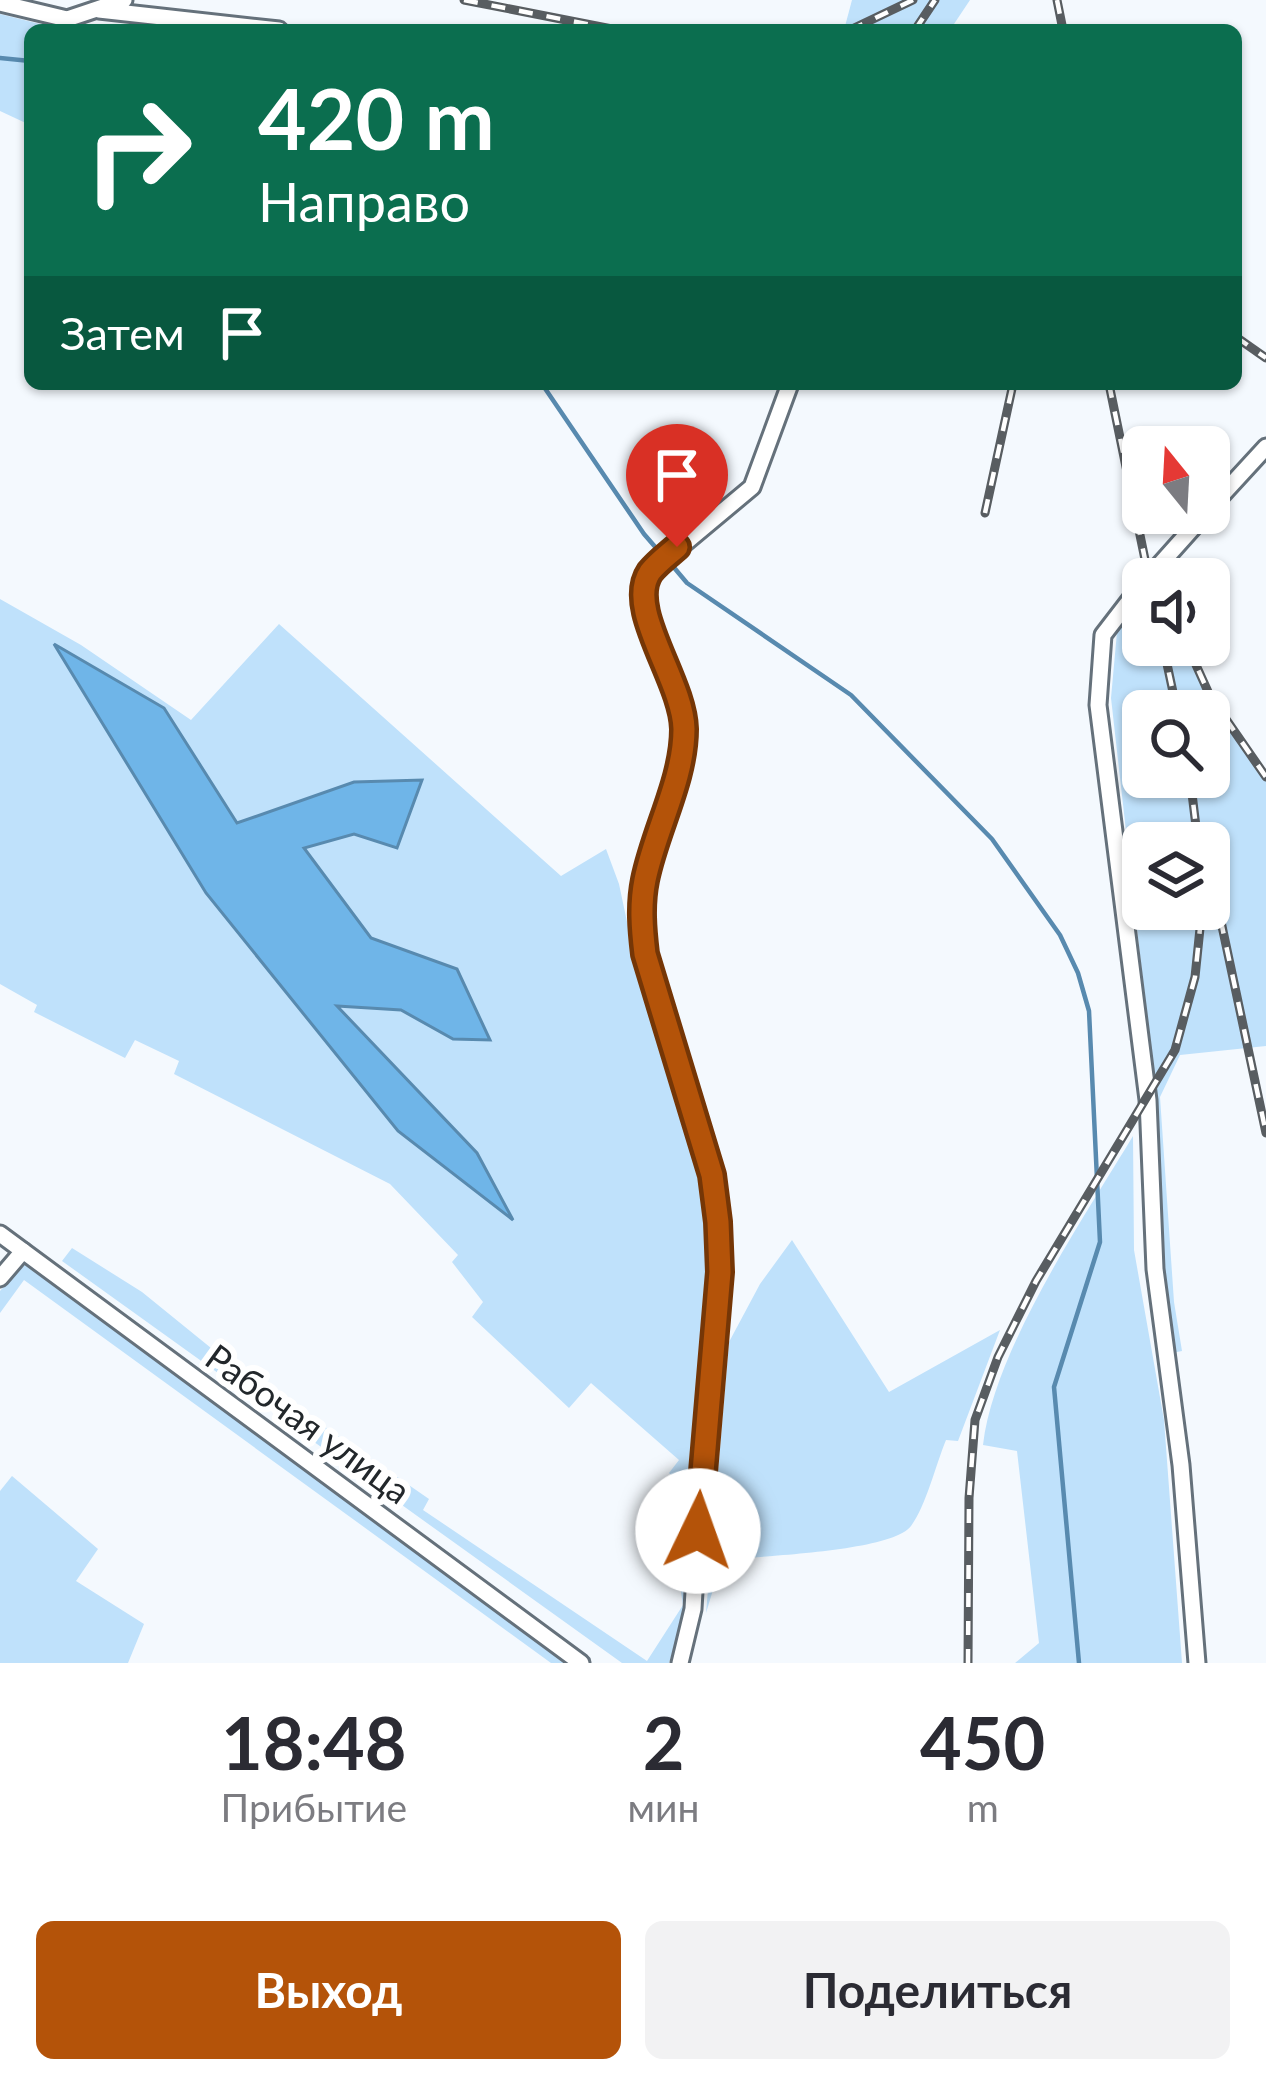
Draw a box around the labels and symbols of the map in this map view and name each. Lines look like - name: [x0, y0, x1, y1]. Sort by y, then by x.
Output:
- pin: [626, 424, 728, 547]
- north arrow: [1122, 426, 1230, 534]
- street label: Рабочая улица: [198, 1334, 419, 1512]
- position arrow: [635, 1468, 761, 1594]

